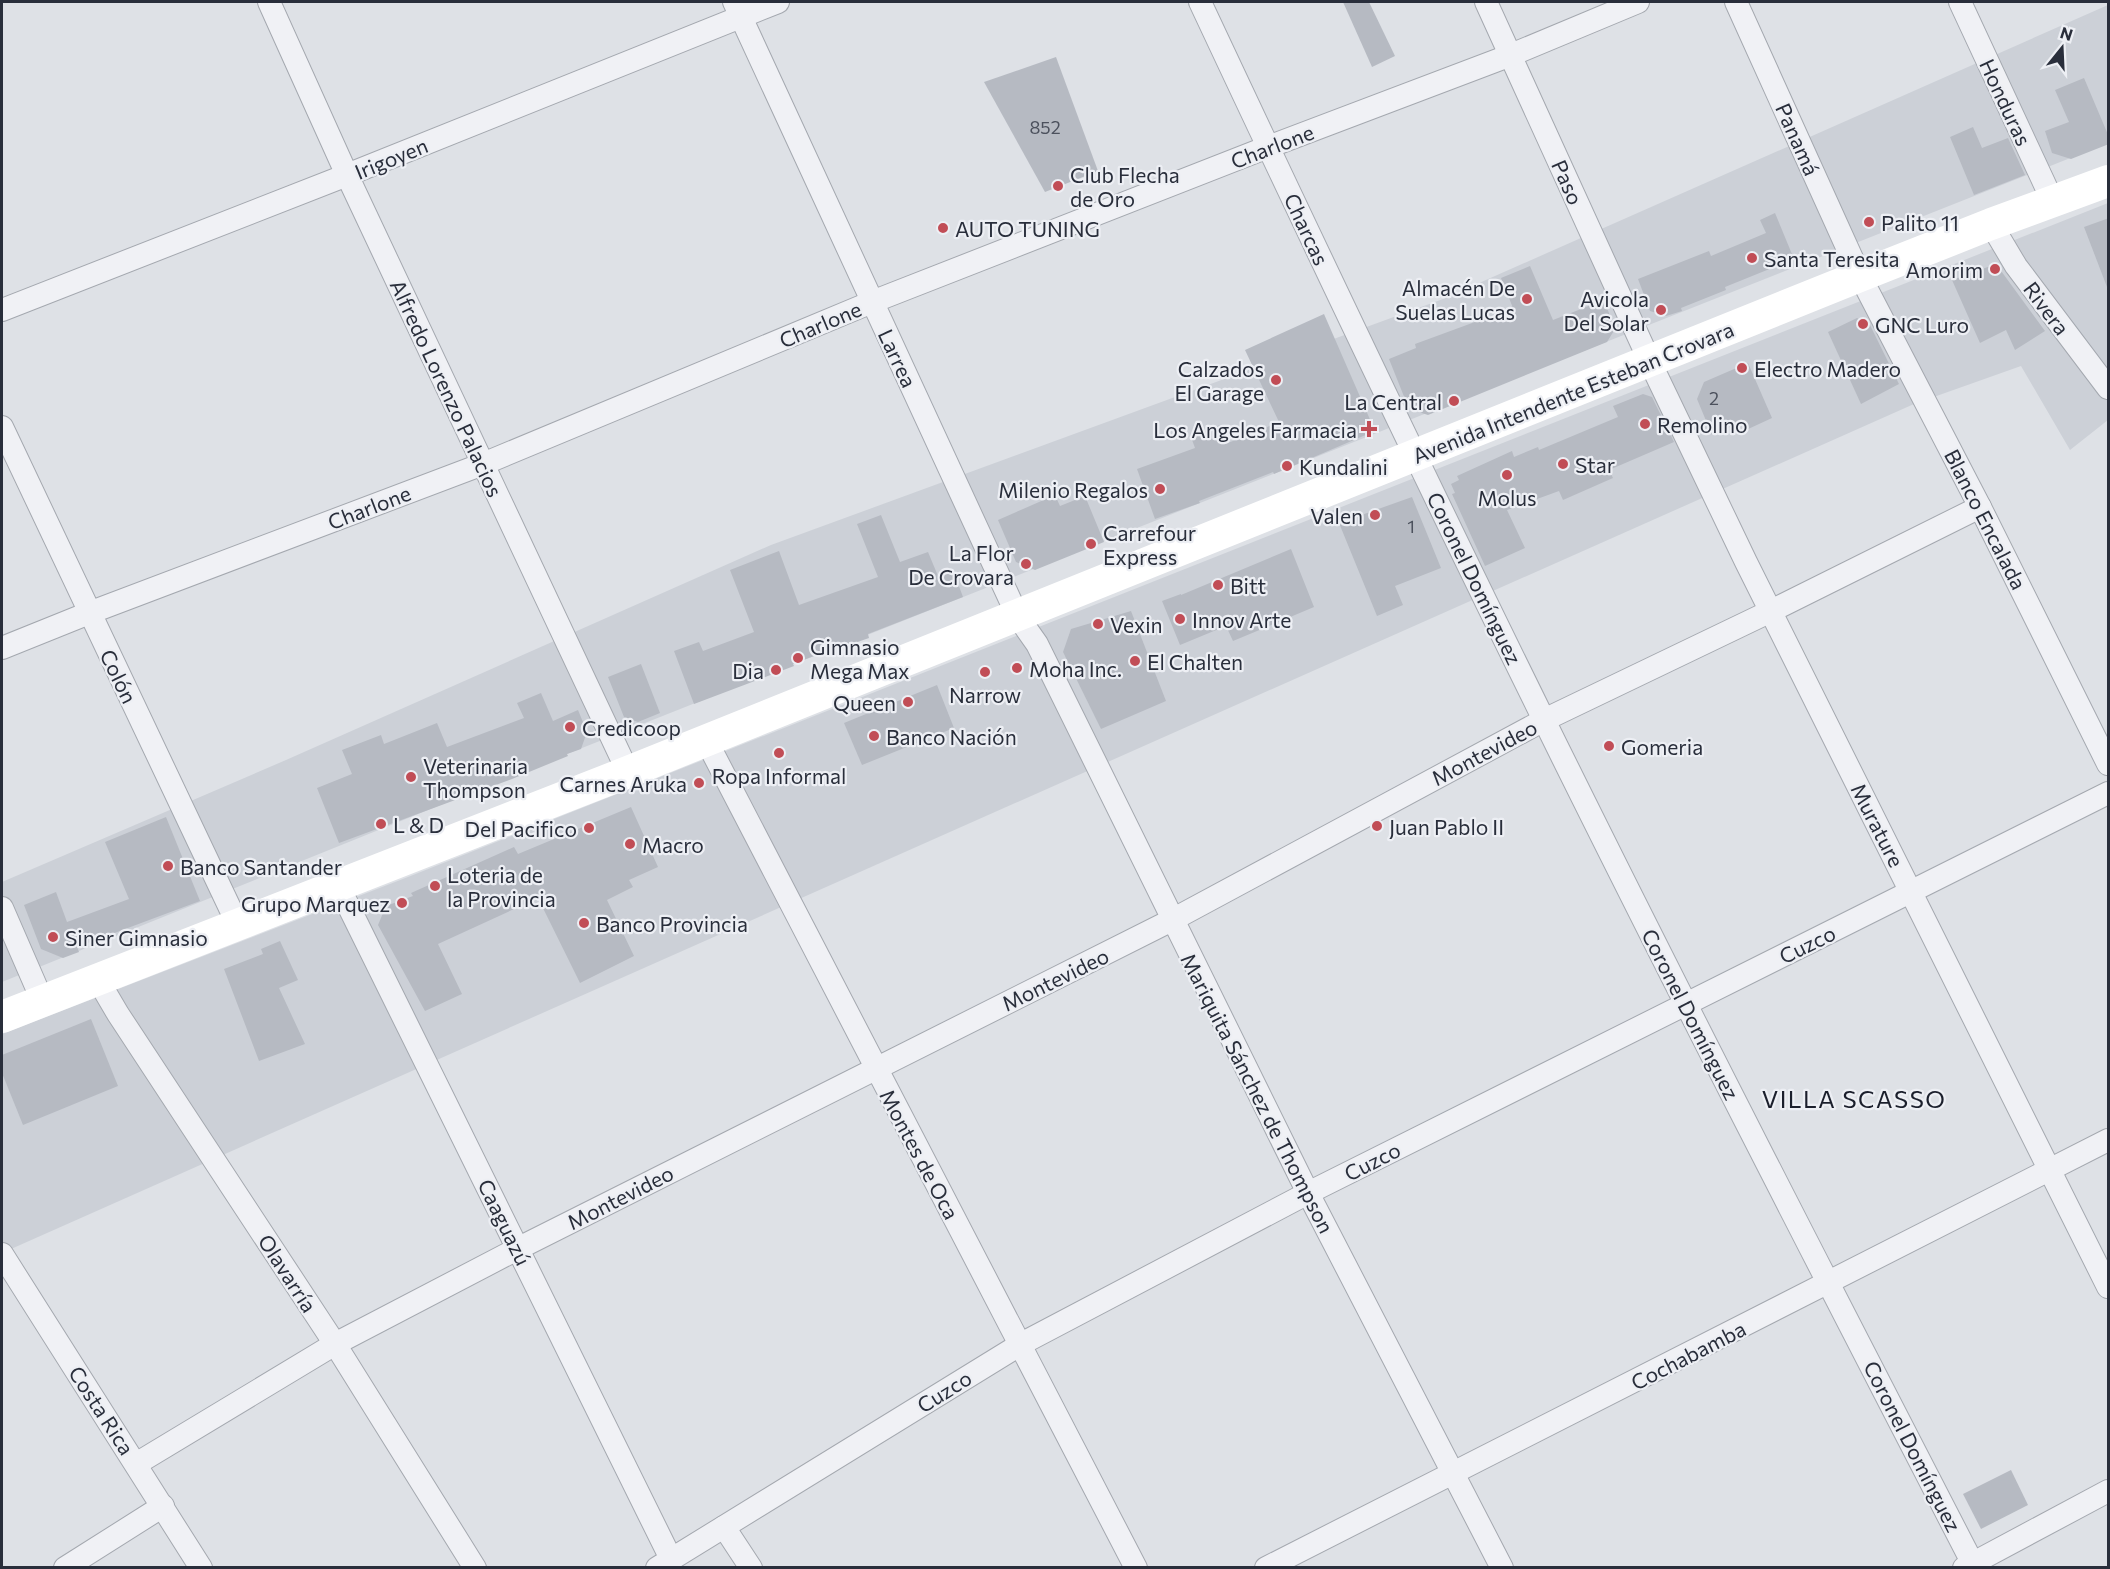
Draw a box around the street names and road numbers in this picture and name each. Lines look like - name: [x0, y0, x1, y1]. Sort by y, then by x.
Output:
- street label: Honduras: [1975, 55, 2037, 149]
- street label: Panamá: [1771, 99, 1825, 179]
- street label: Charlone: [1227, 119, 1317, 173]
- street label: Irigoyen: [351, 132, 431, 184]
- street label: Paso: [1547, 156, 1589, 208]
- street label: Charcas: [1280, 189, 1334, 269]
- street label: Alfredo Lorenzo Palacios: [386, 275, 508, 501]
- street label: Rivera: [2019, 276, 2075, 340]
- street label: Charlone: [775, 296, 865, 352]
- street label: Avenida Intendente Esteban Crovara: [1409, 316, 1737, 468]
- street label: Larrea: [874, 325, 922, 391]
- street label: Blanco Encalada: [1940, 445, 2032, 593]
- street label: Charlone: [324, 480, 414, 534]
- street label: Coronel Domínguez: [1422, 488, 1528, 668]
- street label: Colón: [95, 645, 143, 707]
- street label: Montevideo: [1427, 714, 1541, 790]
- street label: Murature: [1846, 779, 1910, 871]
- street label: Cuzco: [1775, 920, 1839, 968]
- street label: Coronel Domínguez: [1637, 924, 1745, 1104]
- street label: Montevideo: [997, 942, 1113, 1016]
- street label: Mariquita Sánchez de Thompson: [1176, 949, 1340, 1237]
- street label: Montes de Oca: [875, 1085, 965, 1223]
- street label: Cuzco: [1340, 1136, 1404, 1186]
- street label: Montevideo: [563, 1160, 677, 1234]
- street label: Caaguazú: [473, 1175, 537, 1269]
- street label: Olavarría: [254, 1229, 322, 1317]
- street label: Cochabamba: [1626, 1315, 1750, 1395]
- street label: Coronel Domínguez: [1859, 1356, 1967, 1536]
- street label: Costa Rica: [64, 1361, 140, 1459]
- street label: Cuzco: [912, 1365, 976, 1417]

